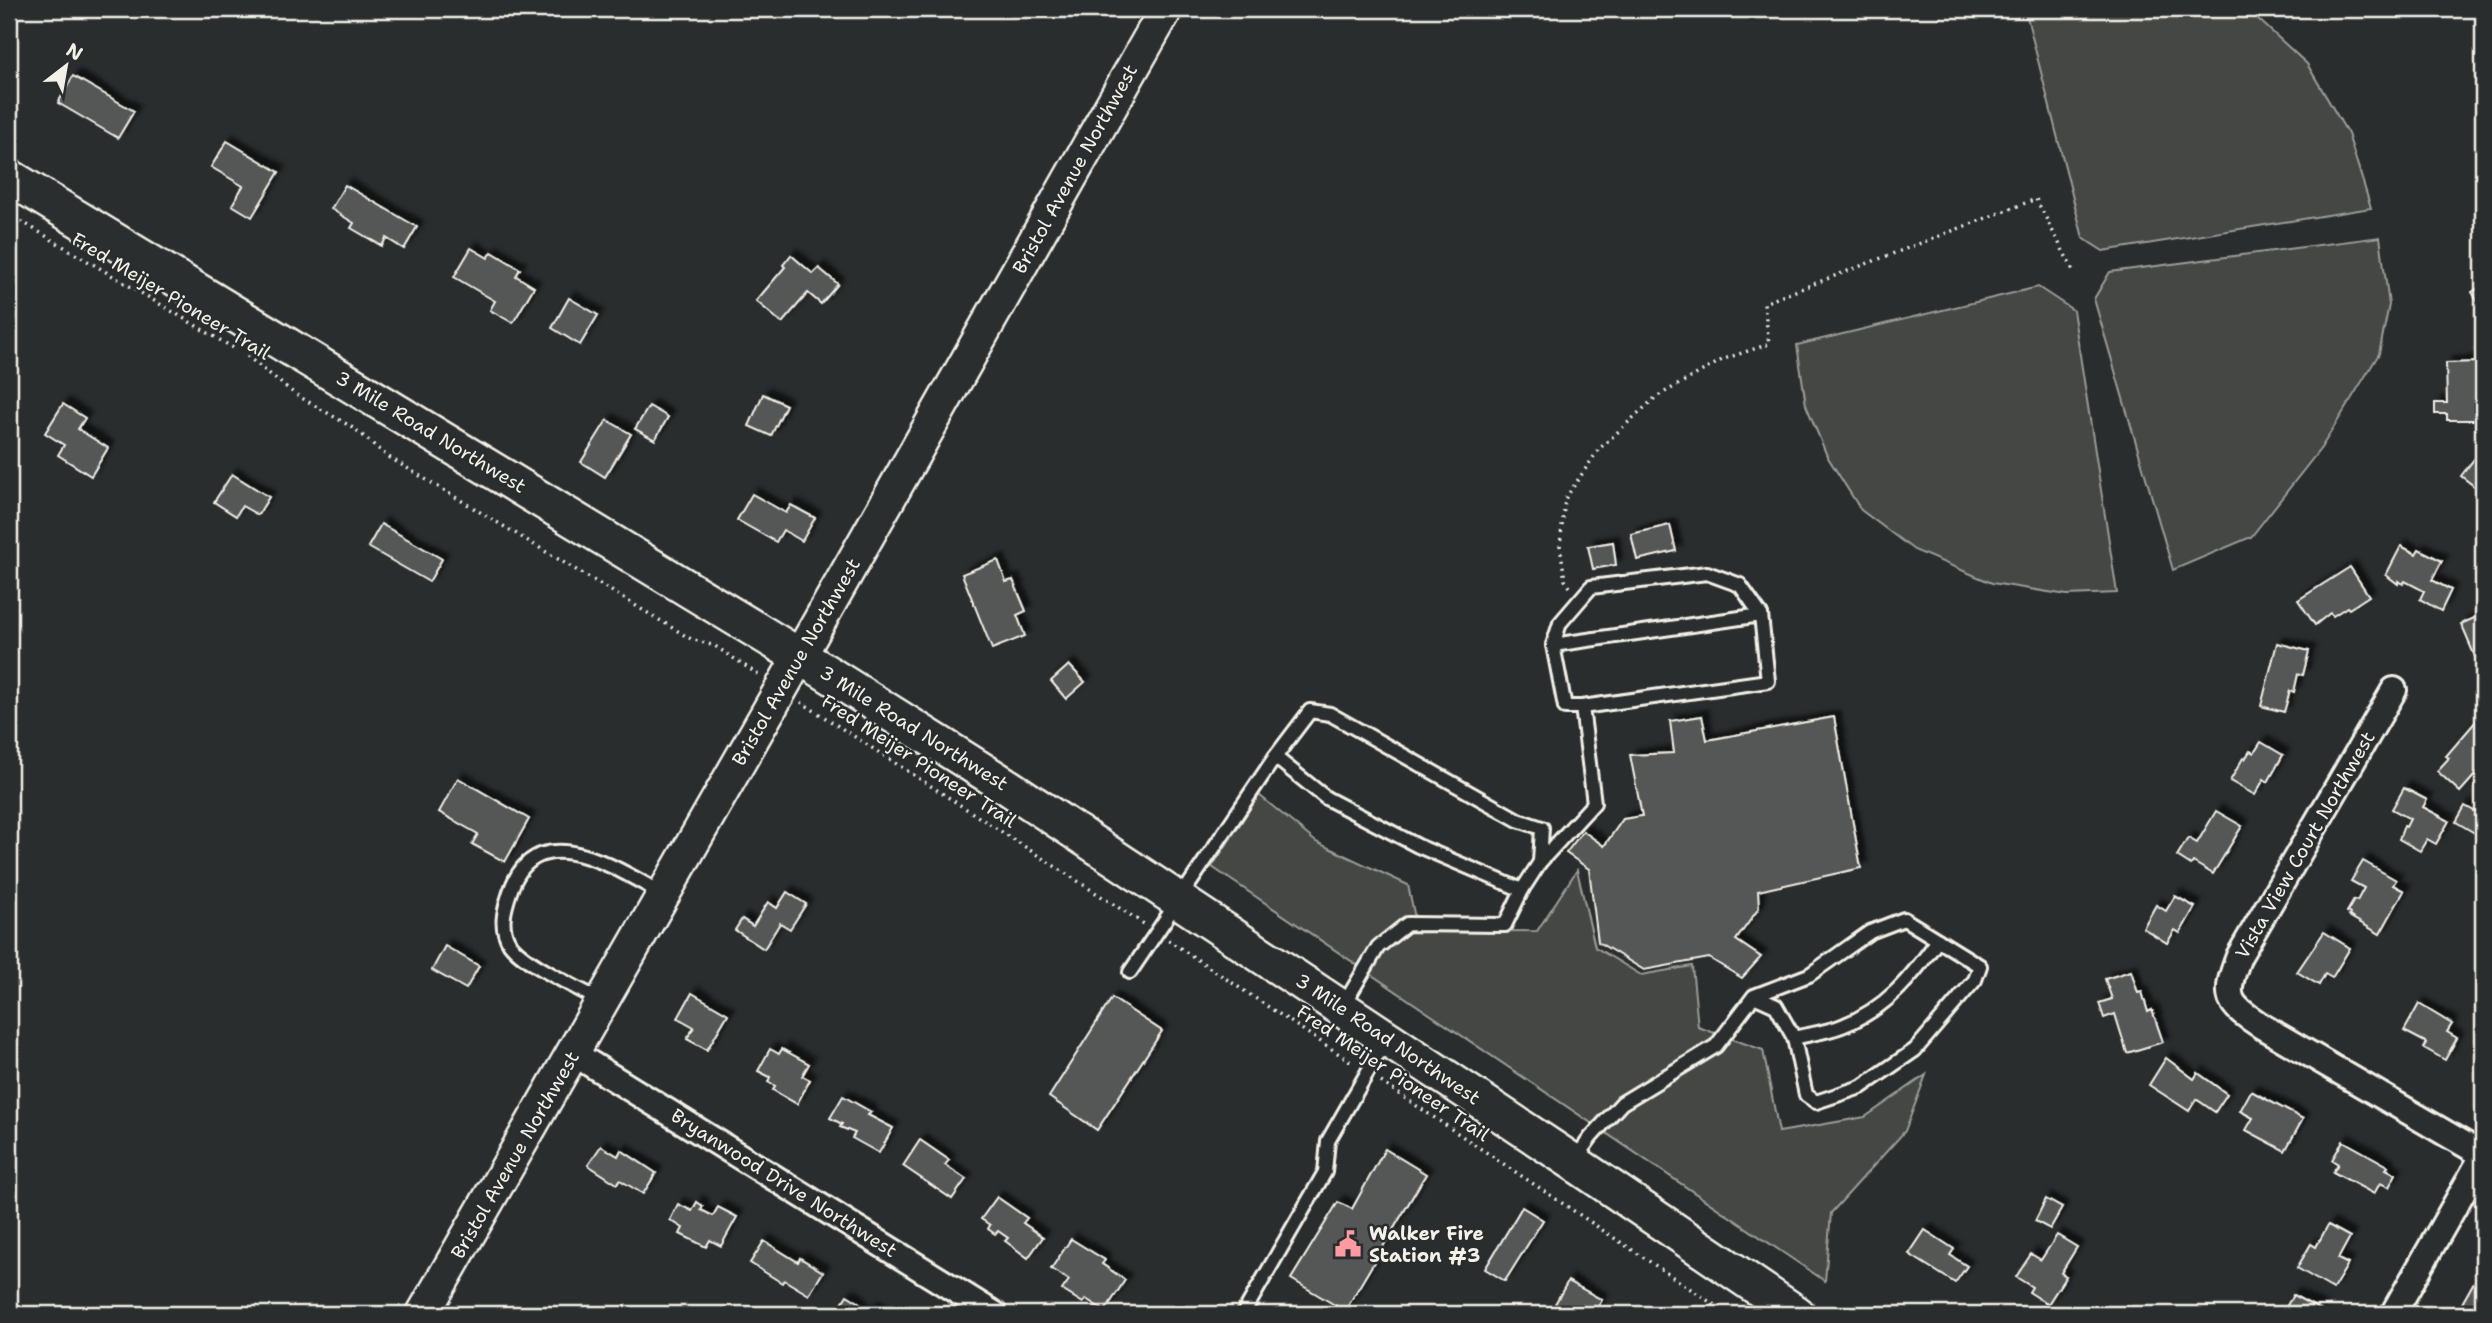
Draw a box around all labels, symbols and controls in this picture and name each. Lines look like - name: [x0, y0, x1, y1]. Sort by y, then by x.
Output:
- north arrow: [32, 32, 102, 102]
- text: N: [62, 37, 87, 66]
- street label: Bristol Avenue Northwest: [1007, 60, 1143, 278]
- street label: Fred Meijer Pioneer Trail: [67, 227, 275, 365]
- street label: 3 Mile Road Northwest: [331, 365, 531, 499]
- street label: Bristol Avenue Northwest: [726, 554, 866, 770]
- street label: 3 Mile Road Northwest: [815, 660, 1013, 796]
- street label: Fred Meijer Pioneer Trail: [817, 689, 1021, 834]
- street label: Vista View Court Northwest: [2230, 727, 2380, 963]
- street label: 3 Mile Road Northwest: [1291, 968, 1485, 1110]
- street label: Fred Meijer Pioneer Trail: [1292, 999, 1495, 1147]
- street label: Bristol Avenue Northwest: [445, 1047, 585, 1263]
- street label: Bryanwood Drive Northwest: [666, 1103, 902, 1263]
- place label: Walker Fire Station #3: [1369, 1221, 1484, 1268]
- public building icon: Walker Fire Station #3: [1333, 1229, 1363, 1259]

